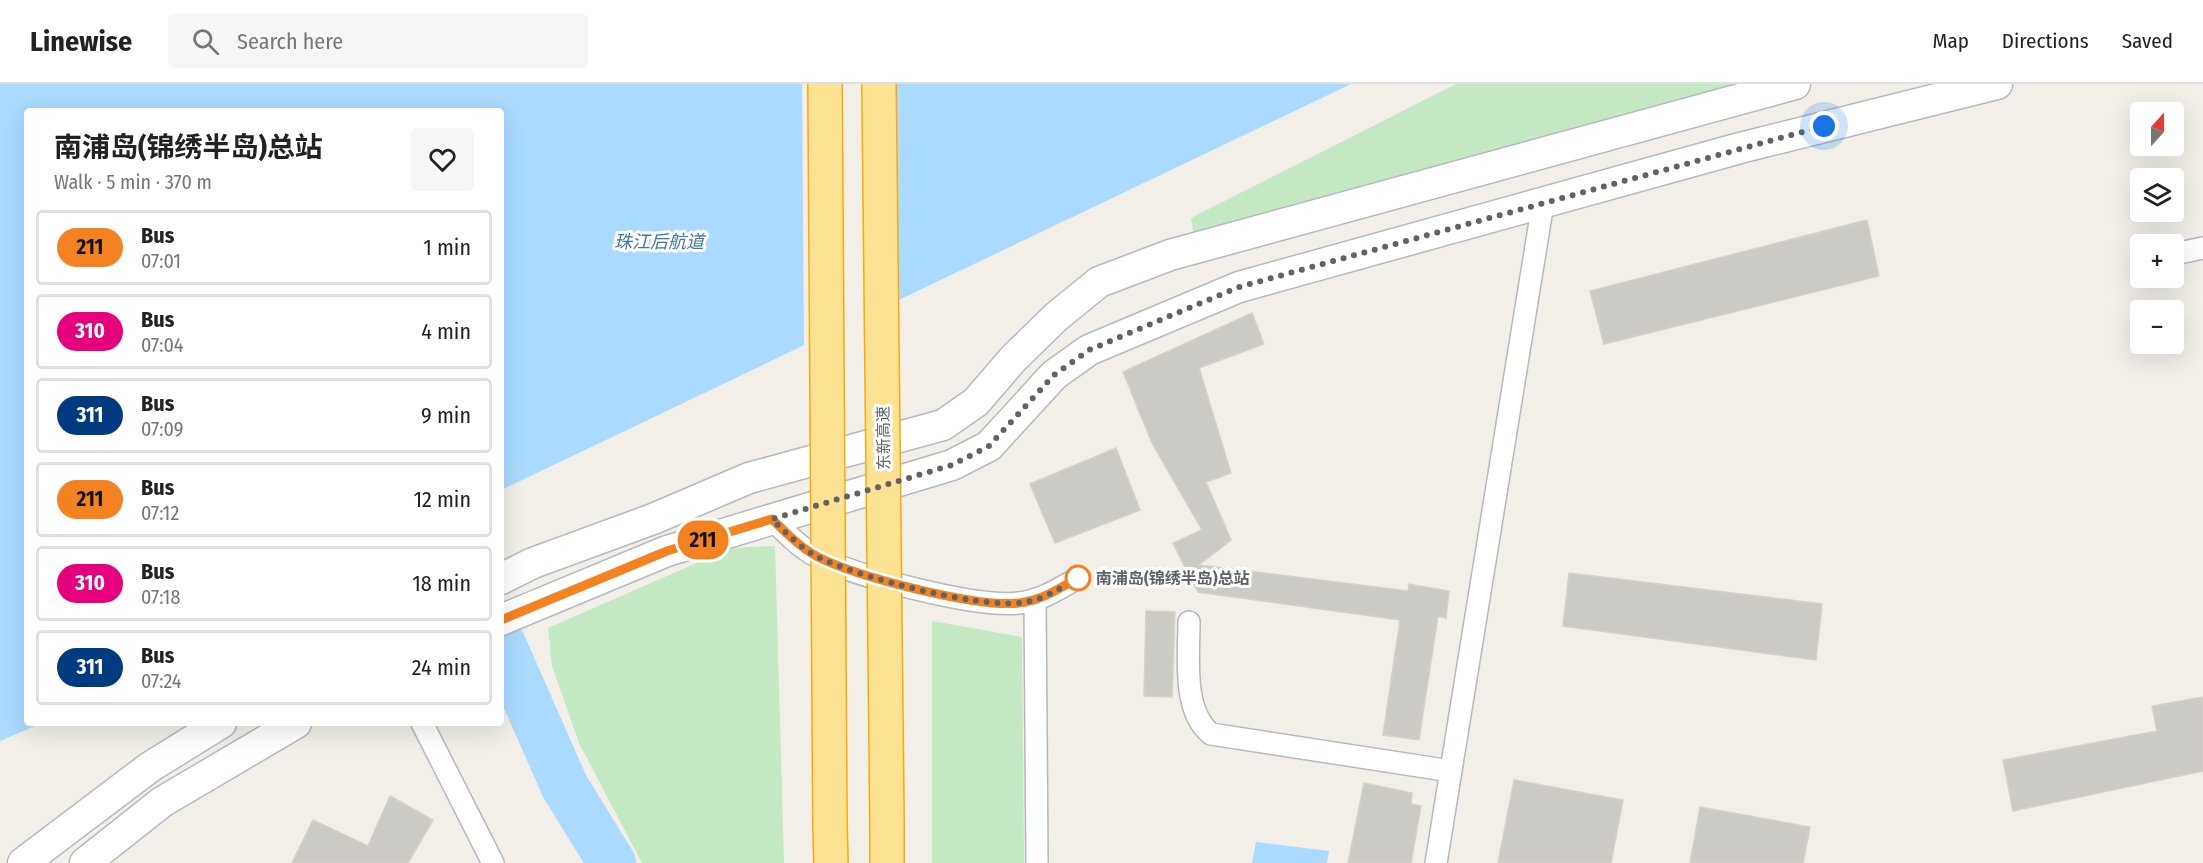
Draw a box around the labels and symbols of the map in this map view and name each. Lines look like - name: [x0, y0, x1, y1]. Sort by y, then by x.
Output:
- north arrow: [2130, 102, 2184, 156]
- your location: [1809, 111, 1839, 141]
- water label: 珠江后航道: [614, 231, 707, 253]
- street label: 东新高速: [873, 406, 894, 470]
- line badge: 211: [668, 520, 738, 560]
- marker: 南浦岛(锦绣半岛)总站: [1065, 565, 1091, 591]
- place label: 南浦岛(锦绣半岛)总站: [1096, 569, 1250, 588]

